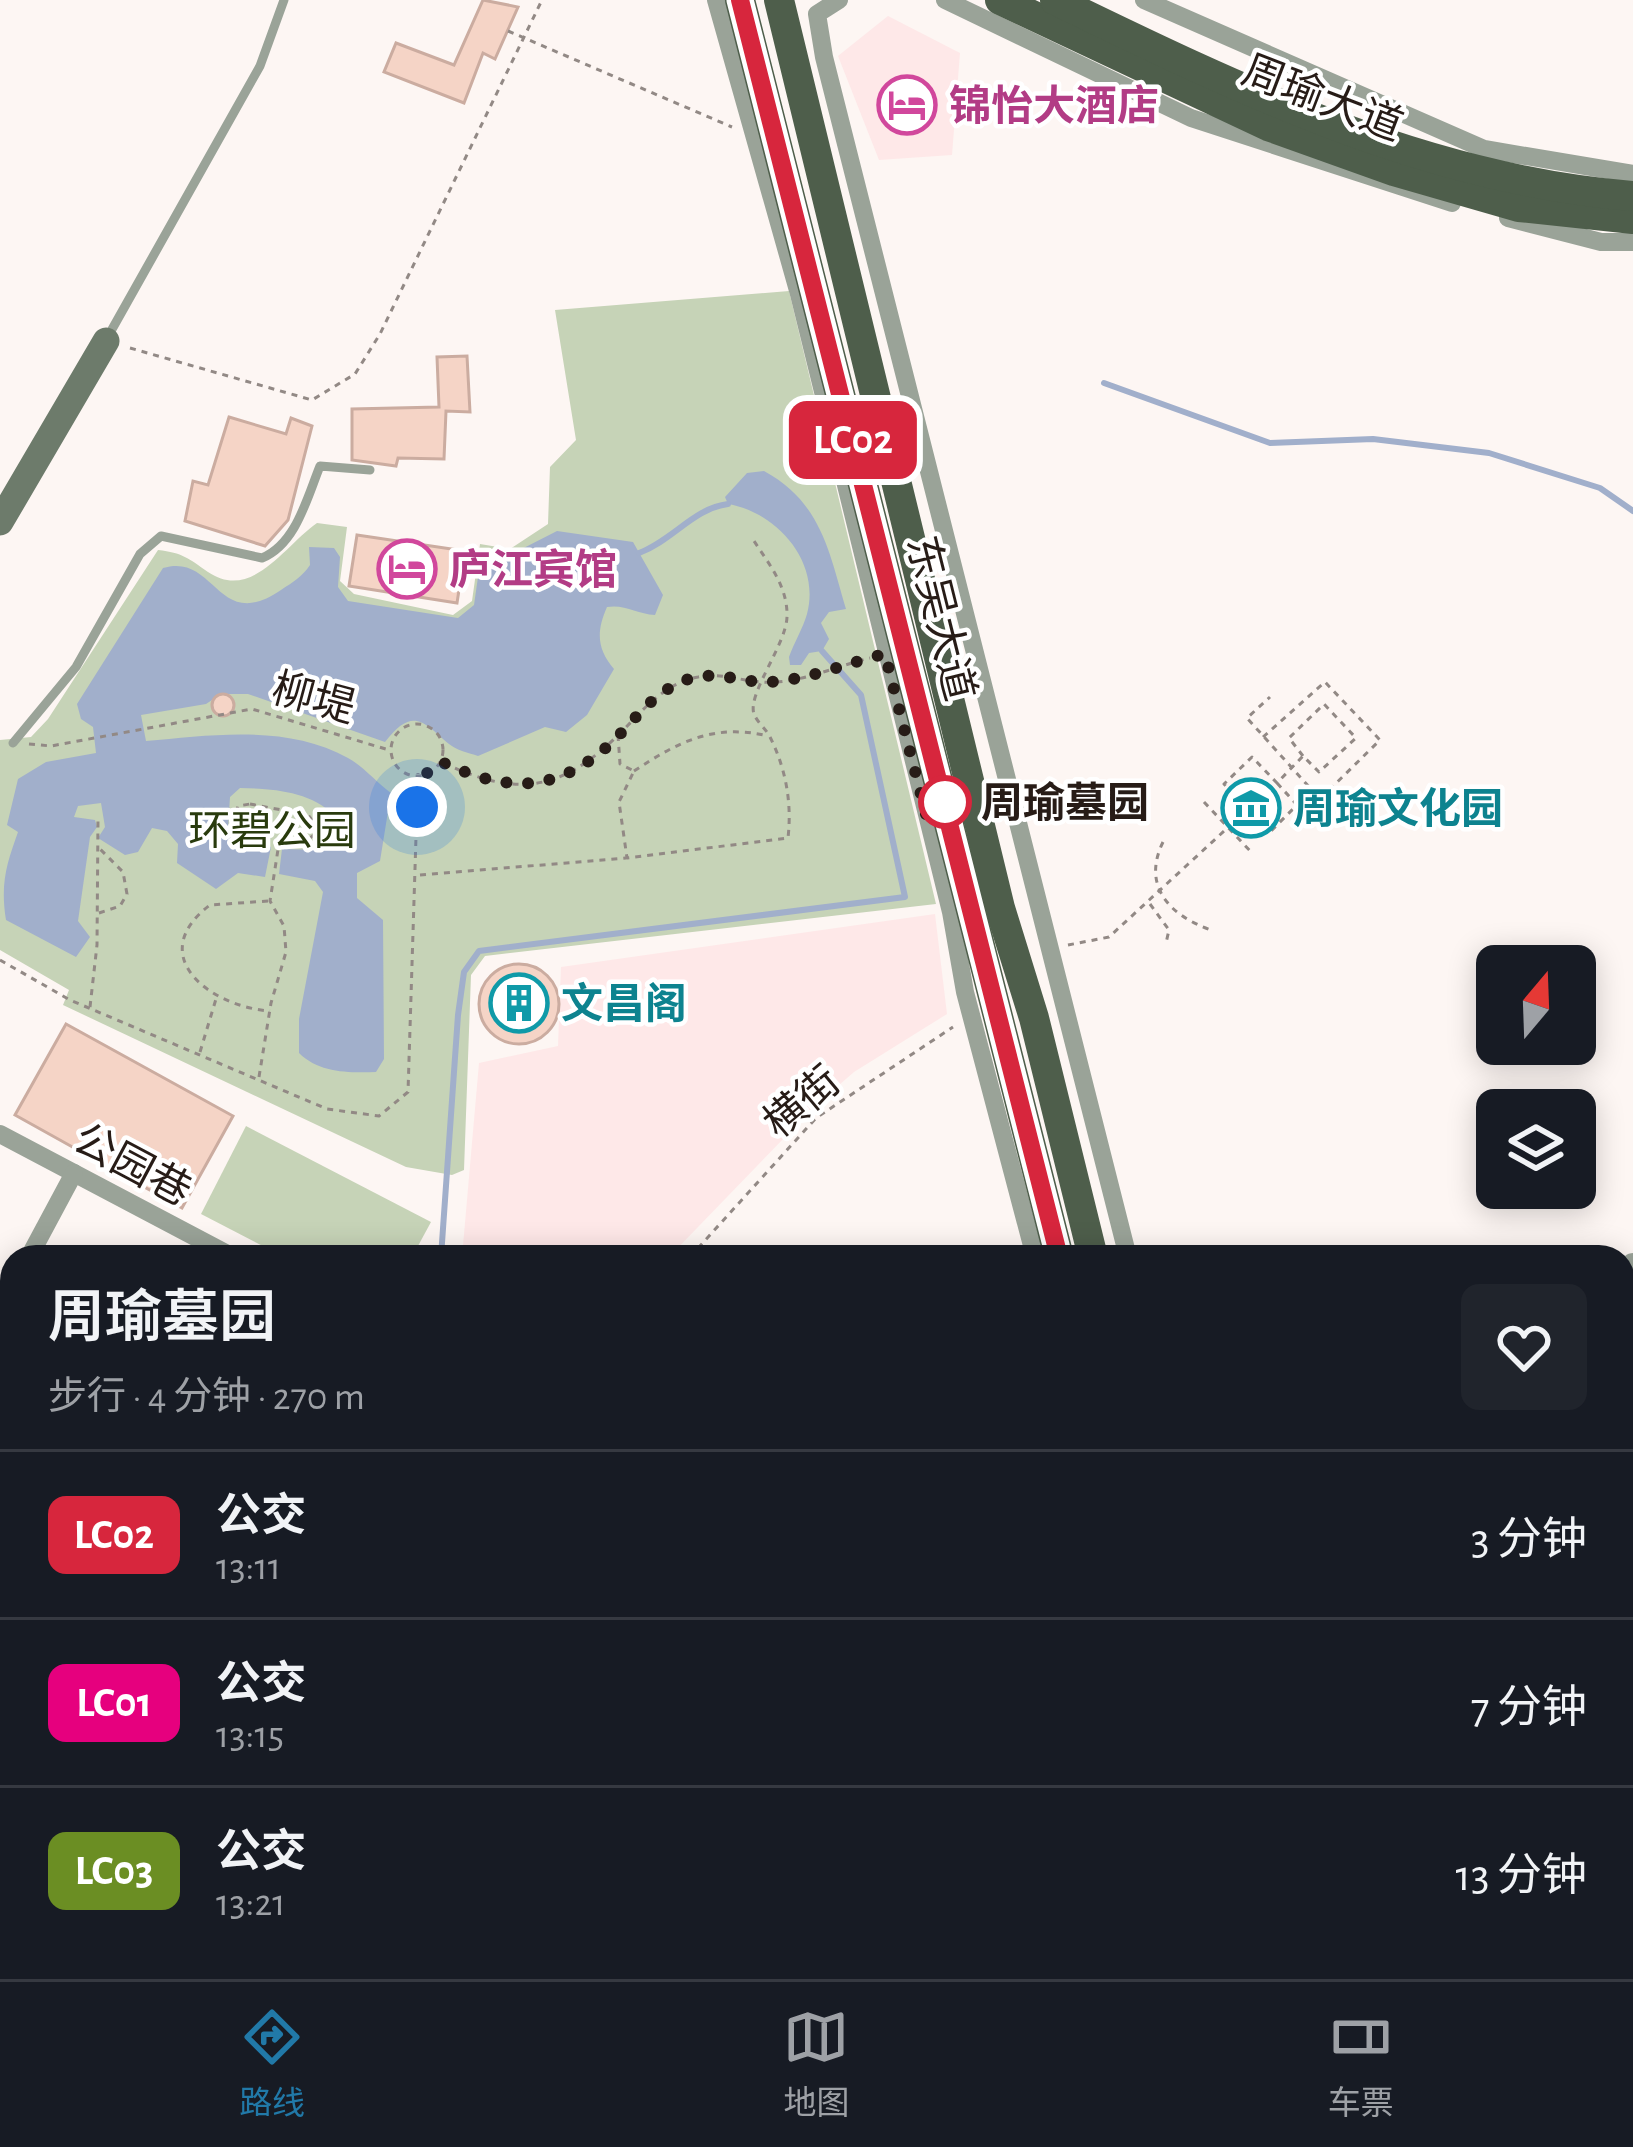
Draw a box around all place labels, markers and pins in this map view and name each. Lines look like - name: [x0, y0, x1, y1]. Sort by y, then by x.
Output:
- hotel icon: 锦怡大酒店: [876, 74, 938, 136]
- place label: 锦怡大酒店: [949, 84, 1159, 128]
- hotel icon: 庐江宾馆: [376, 538, 438, 600]
- place label: 庐江宾馆: [449, 547, 617, 592]
- marker: 周瑜墓园: [920, 777, 970, 827]
- museum icon: 周瑜文化园: [1220, 777, 1282, 839]
- place label: 周瑜墓园: [981, 780, 1149, 825]
- place label: 周瑜文化园: [1293, 786, 1503, 831]
- building icon: 文昌阁: [488, 972, 550, 1034]
- place label: 文昌阁: [561, 981, 687, 1026]

